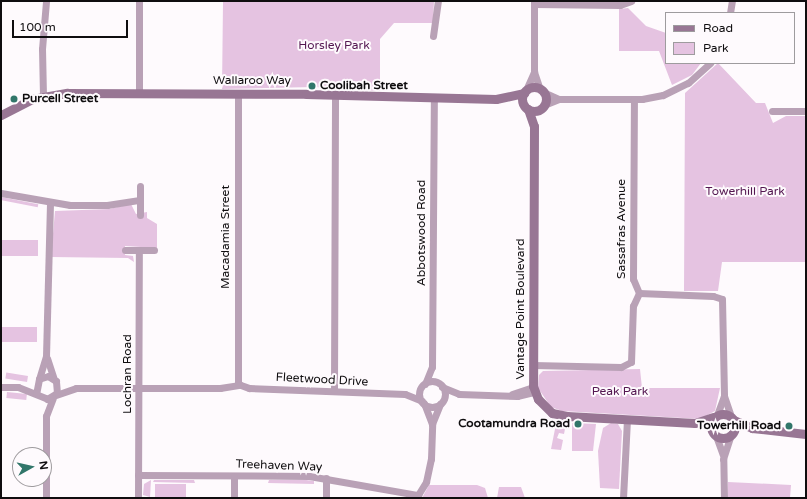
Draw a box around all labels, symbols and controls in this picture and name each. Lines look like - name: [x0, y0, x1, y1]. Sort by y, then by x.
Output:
- scale bar: [14, 12, 130, 38]
- legend: [665, 12, 795, 64]
- text: 100 m: [19, 20, 56, 34]
- text: Road: [703, 21, 733, 35]
- park label: Horsley Park: [298, 39, 370, 53]
- text: Park: [703, 41, 729, 55]
- street label: Wallaroo Way: [213, 74, 291, 88]
- place label: Coolibah Street: [320, 79, 408, 93]
- marker: Coolibah Street: [307, 81, 317, 91]
- place label: Purcell Street: [22, 92, 98, 106]
- marker: Purcell Street: [9, 94, 19, 104]
- street label: Sassafras Avenue: [615, 179, 629, 279]
- street label: Abbotswood Road: [415, 180, 429, 286]
- street label: Macadamia Street: [219, 185, 233, 289]
- park label: Towerhill Park: [705, 185, 785, 199]
- street label: Vantage Point Boulevard: [514, 238, 528, 380]
- street label: Lochran Road: [121, 334, 135, 414]
- street label: Fleetwood Drive: [275, 370, 369, 390]
- park label: Peak Park: [592, 385, 648, 399]
- place label: Cootamundra Road: [458, 417, 570, 431]
- marker: Cootamundra Road: [573, 419, 583, 429]
- place label: Towerhill Road: [697, 419, 781, 433]
- marker: Towerhill Road: [784, 421, 794, 431]
- north arrow: [12, 447, 52, 487]
- street label: Treehaven Way: [235, 457, 323, 475]
- text: N: [36, 460, 50, 471]

